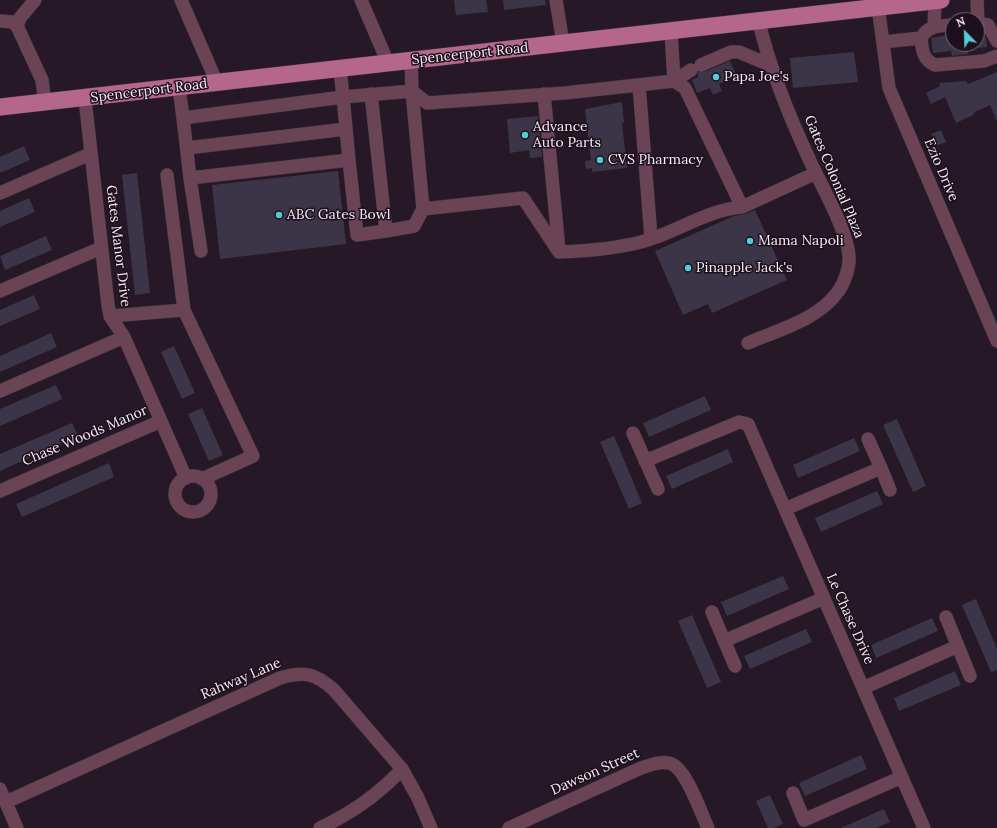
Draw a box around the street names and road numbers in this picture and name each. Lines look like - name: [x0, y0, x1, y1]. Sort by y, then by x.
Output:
- street label: Spencerport Road: [411, 39, 529, 69]
- street label: Spencerport Road: [90, 75, 208, 107]
- street label: Gates Colonial Plaza: [801, 113, 867, 241]
- street label: Ezio Drive: [920, 136, 962, 204]
- street label: Gates Manor Drive: [102, 184, 134, 308]
- street label: Chase Woods Manor: [20, 402, 150, 470]
- street label: Le Chase Drive: [822, 571, 878, 667]
- street label: Rahway Lane: [198, 655, 284, 703]
- street label: Dawson Street: [548, 745, 642, 799]

